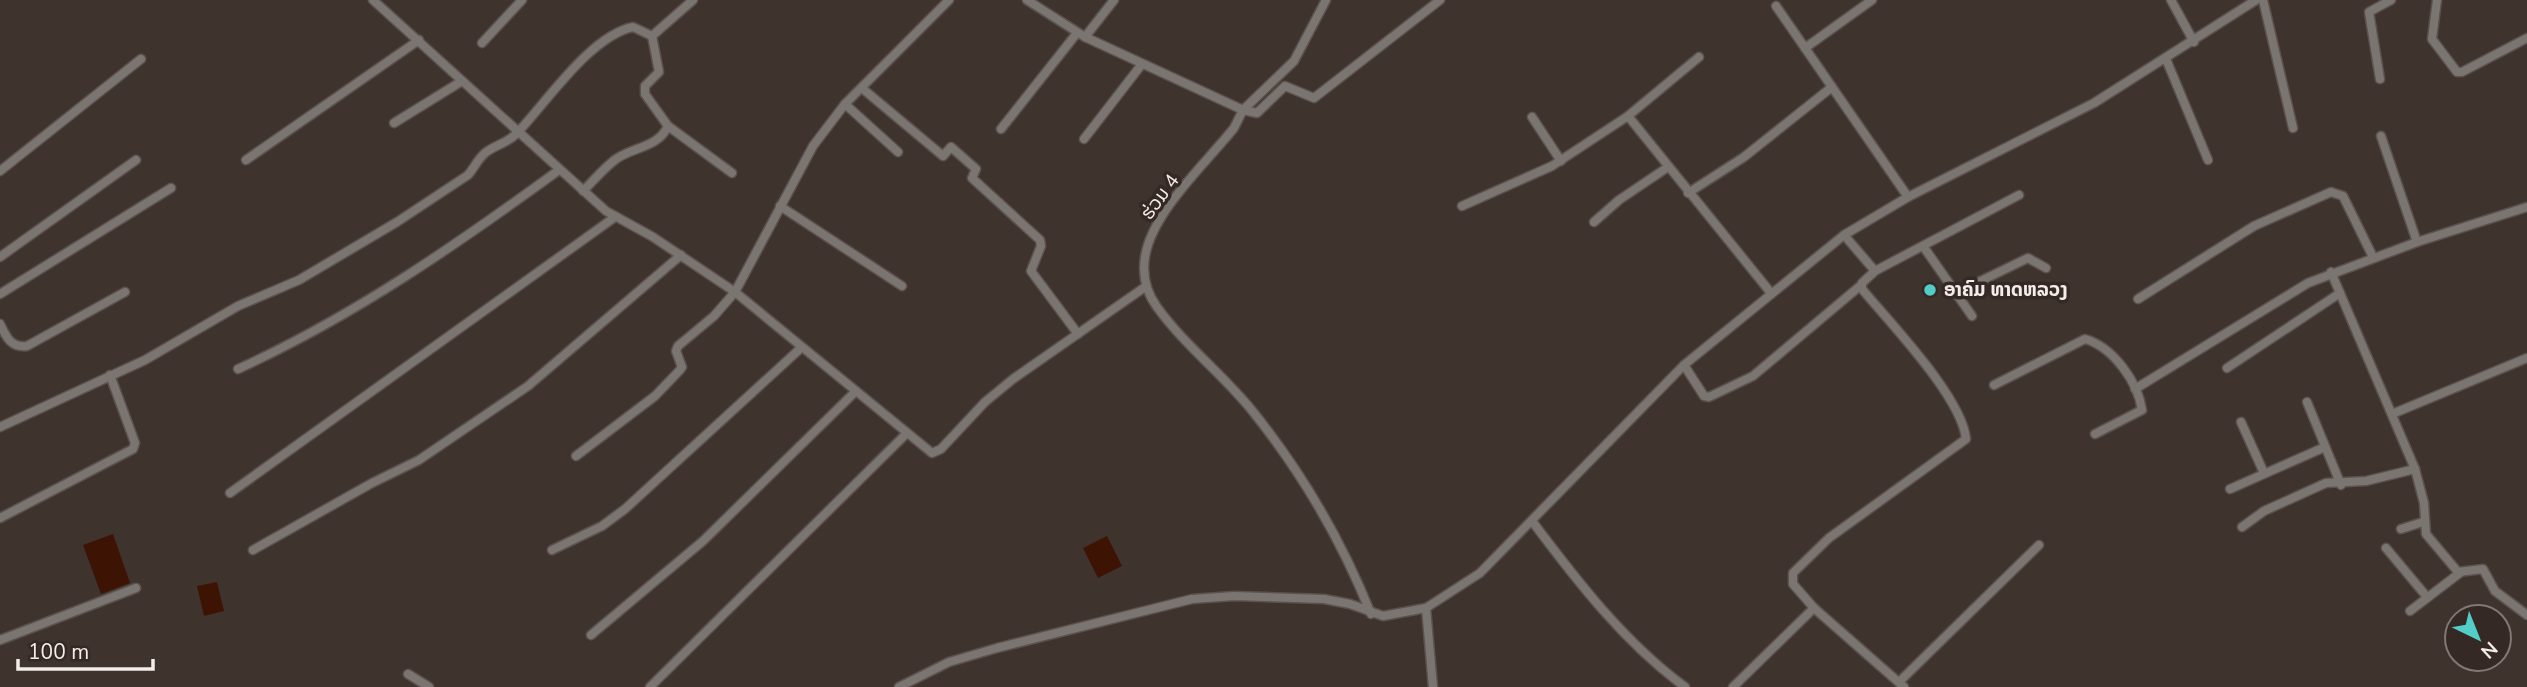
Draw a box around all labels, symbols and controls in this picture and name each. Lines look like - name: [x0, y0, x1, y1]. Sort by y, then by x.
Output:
- street label: ຮ່ວມ 4: [1135, 169, 1185, 225]
- place label: ອາຄົມ ທາດຫລວງ: [1944, 277, 2068, 303]
- marker: ອາຄົມ ທາດຫລວງ: [1922, 282, 1938, 298]
- north arrow: [2443, 603, 2513, 673]
- scale bar: [18, 628, 152, 672]
- text: N: [2475, 635, 2503, 664]
- text: 100 m: [28, 638, 89, 666]

